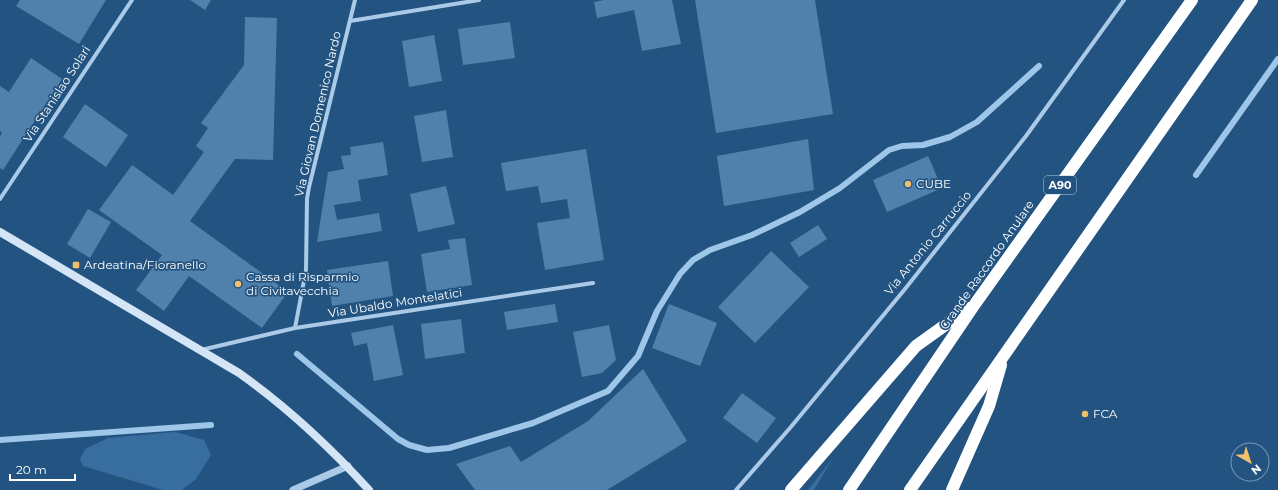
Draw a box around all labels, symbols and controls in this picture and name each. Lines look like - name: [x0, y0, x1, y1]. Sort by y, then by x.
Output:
- street label: Via Giovan Domenico Nardo: [291, 30, 344, 198]
- street label: Via Stanislao Solari: [20, 43, 93, 145]
- place label: CUBE: [916, 176, 951, 191]
- road number: A90: [1044, 176, 1076, 194]
- marker: CUBE: [903, 179, 913, 189]
- street label: Via Antonio Carruccio: [881, 188, 974, 298]
- street label: Grande Raccordo Anulare: [936, 197, 1037, 332]
- place label: Ardeatina/Fioranello: [84, 257, 206, 272]
- marker: Ardeatina/Fioranello: [71, 260, 81, 270]
- place label: Cassa di Risparmio di Civitavecchia: [246, 269, 359, 298]
- marker: Cassa di Risparmio di Civitavecchia: [233, 279, 243, 289]
- street label: Via Ubaldo Montelatici: [327, 284, 463, 321]
- place label: FCA: [1093, 406, 1118, 421]
- marker: FCA: [1080, 409, 1090, 419]
- north arrow: [1230, 442, 1270, 482]
- scale bar: [10, 456, 75, 482]
- text: 20 m: [16, 462, 47, 477]
- text: N: [1248, 462, 1264, 478]

